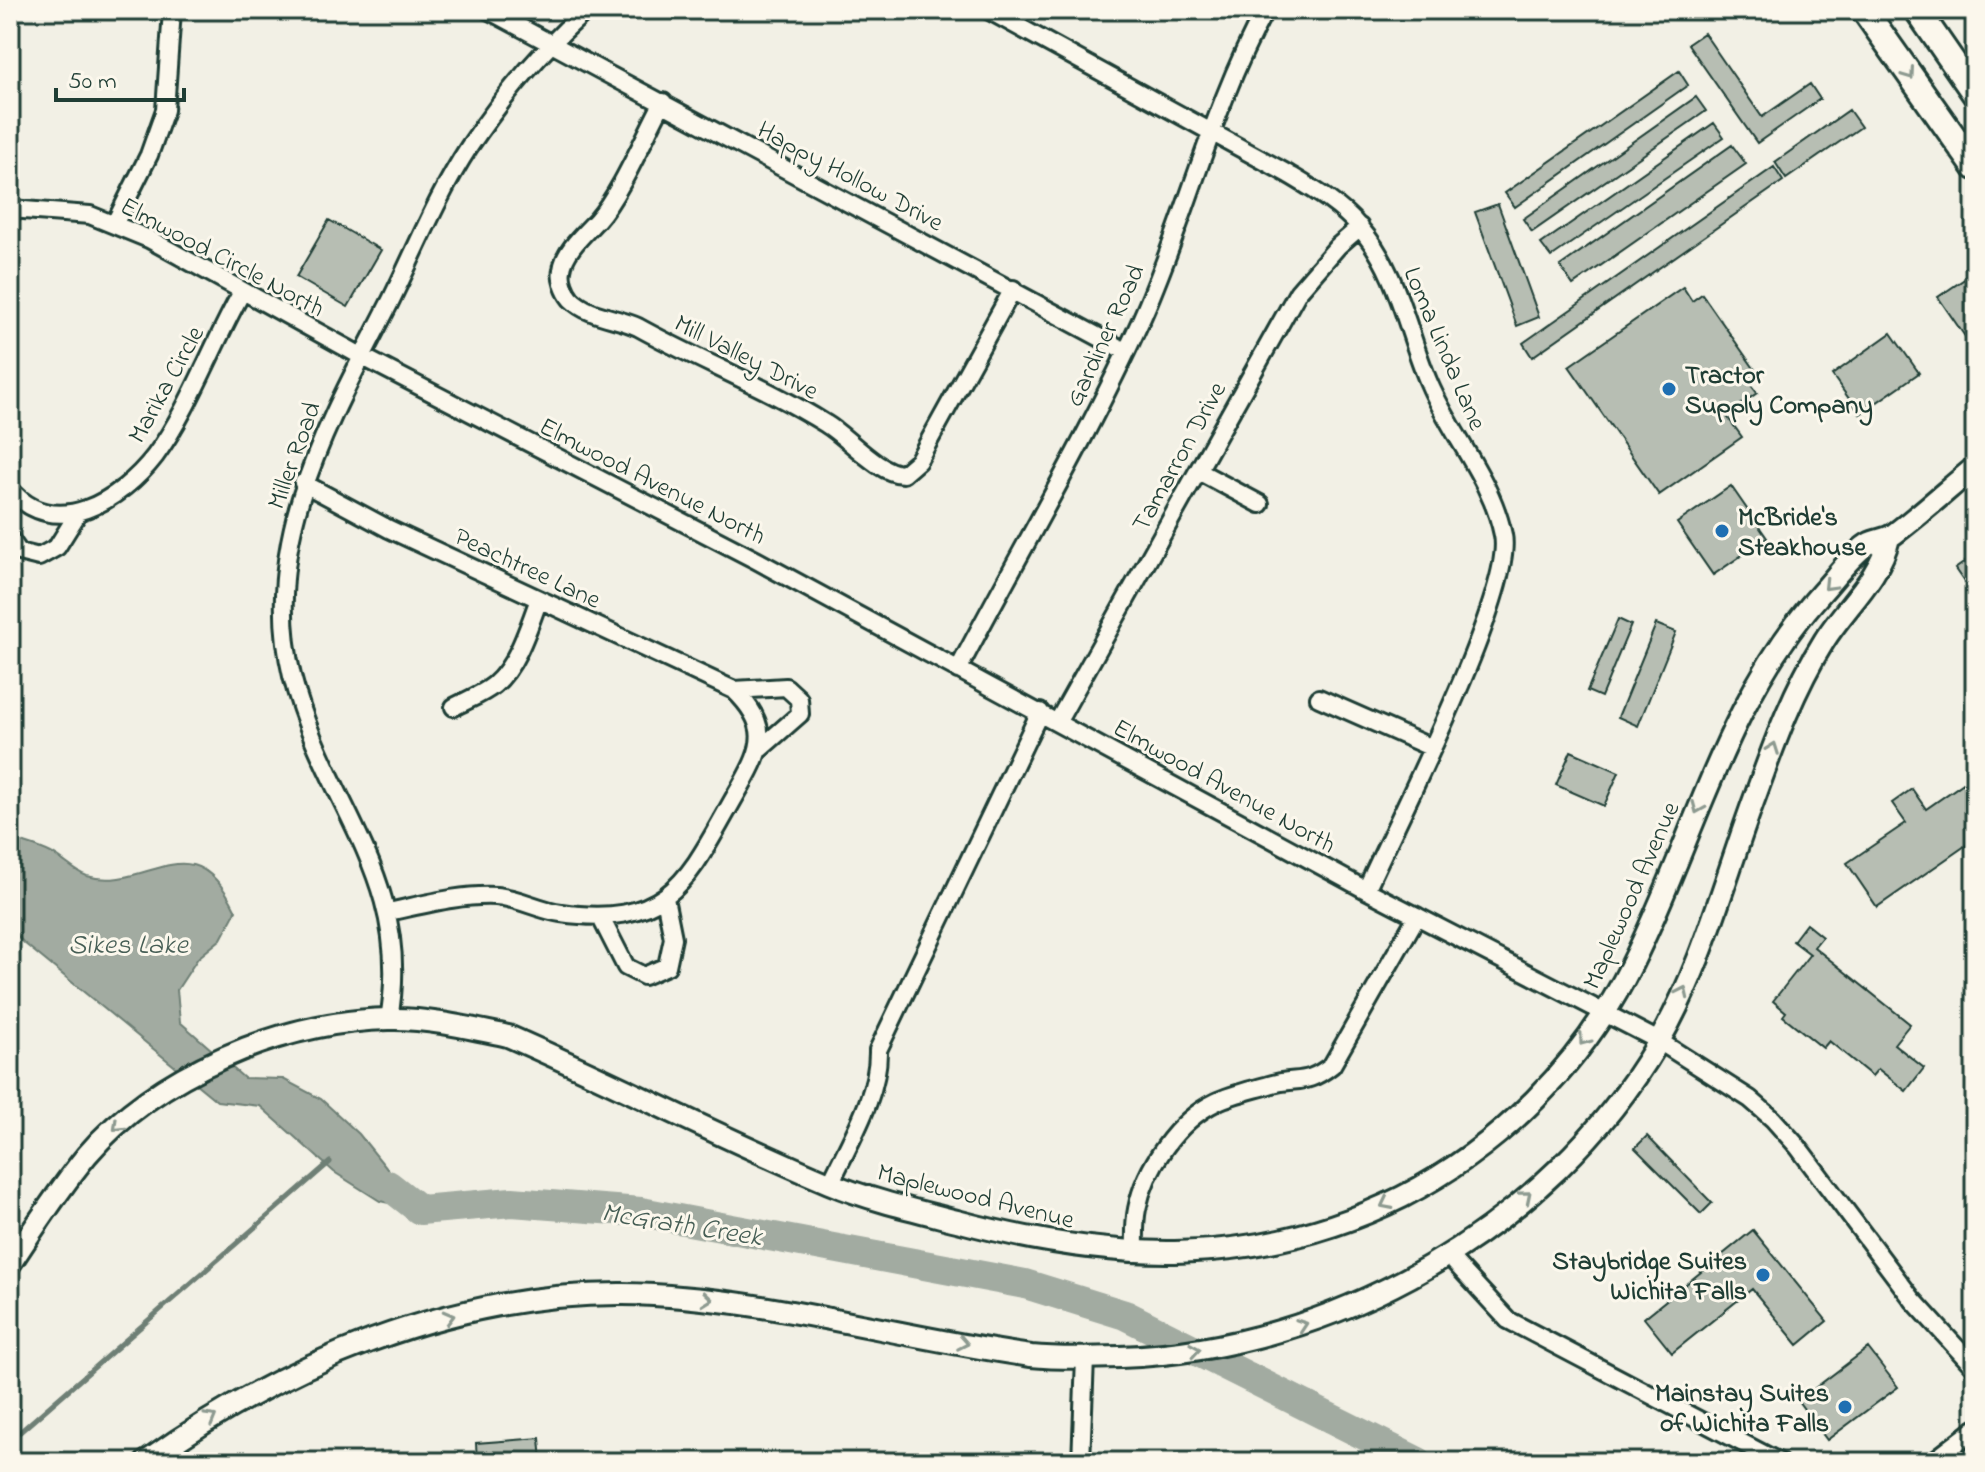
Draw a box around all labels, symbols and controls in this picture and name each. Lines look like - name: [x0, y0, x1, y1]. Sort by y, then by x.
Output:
- scale bar: [56, 52, 184, 102]
- text: 50 m: [68, 65, 117, 100]
- one-way arrow: [1899, 65, 1914, 79]
- street label: Happy Hollow Drive: [750, 112, 950, 243]
- street label: Elmwood Circle North: [113, 189, 331, 329]
- street label: Gardiner Road: [1057, 258, 1156, 414]
- street label: Loma Linda Lane: [1392, 262, 1495, 437]
- street label: Mill Valley Drive: [667, 306, 825, 412]
- street label: Marika Circle: [120, 320, 216, 451]
- place label: Tractor Supply Company: [1685, 358, 1873, 426]
- street label: Tamarron Drive: [1124, 375, 1238, 539]
- marker: Tractor Supply Company: [1660, 380, 1678, 398]
- street label: Miller Road: [259, 397, 333, 515]
- street label: Elmwood Avenue North: [532, 409, 772, 556]
- place label: McBride's Steakhouse: [1738, 500, 1867, 568]
- street label: Peachtree Lane: [447, 519, 607, 620]
- marker: McBride's Steakhouse: [1713, 522, 1731, 540]
- one-way arrow: [1823, 576, 1838, 590]
- street label: Elmwood Avenue North: [1105, 710, 1342, 865]
- one-way arrow: [1763, 742, 1780, 756]
- street label: Maplewood Avenue: [1574, 796, 1691, 996]
- one-way arrow: [1692, 800, 1708, 814]
- water label: Sikes Lake: [68, 926, 189, 967]
- one-way arrow: [1673, 986, 1689, 1000]
- one-way arrow: [1579, 1032, 1593, 1046]
- one-way arrow: [112, 1116, 127, 1130]
- street label: Maplewood Avenue: [873, 1155, 1078, 1241]
- one-way arrow: [1516, 1191, 1531, 1206]
- water label: McGrath Creek: [598, 1194, 766, 1260]
- one-way arrow: [1380, 1195, 1395, 1210]
- place label: Staybridge Suites Wichita Falls: [1552, 1244, 1747, 1312]
- marker: Staybridge Suites Wichita Falls: [1754, 1266, 1772, 1284]
- one-way arrow: [701, 1291, 714, 1308]
- one-way arrow: [442, 1310, 455, 1327]
- one-way arrow: [1294, 1318, 1308, 1334]
- one-way arrow: [956, 1333, 970, 1350]
- one-way arrow: [1188, 1342, 1202, 1359]
- place label: Mainstay Suites of Wichita Falls: [1655, 1376, 1829, 1444]
- marker: Mainstay Suites of Wichita Falls: [1836, 1398, 1854, 1416]
- one-way arrow: [202, 1412, 216, 1428]

